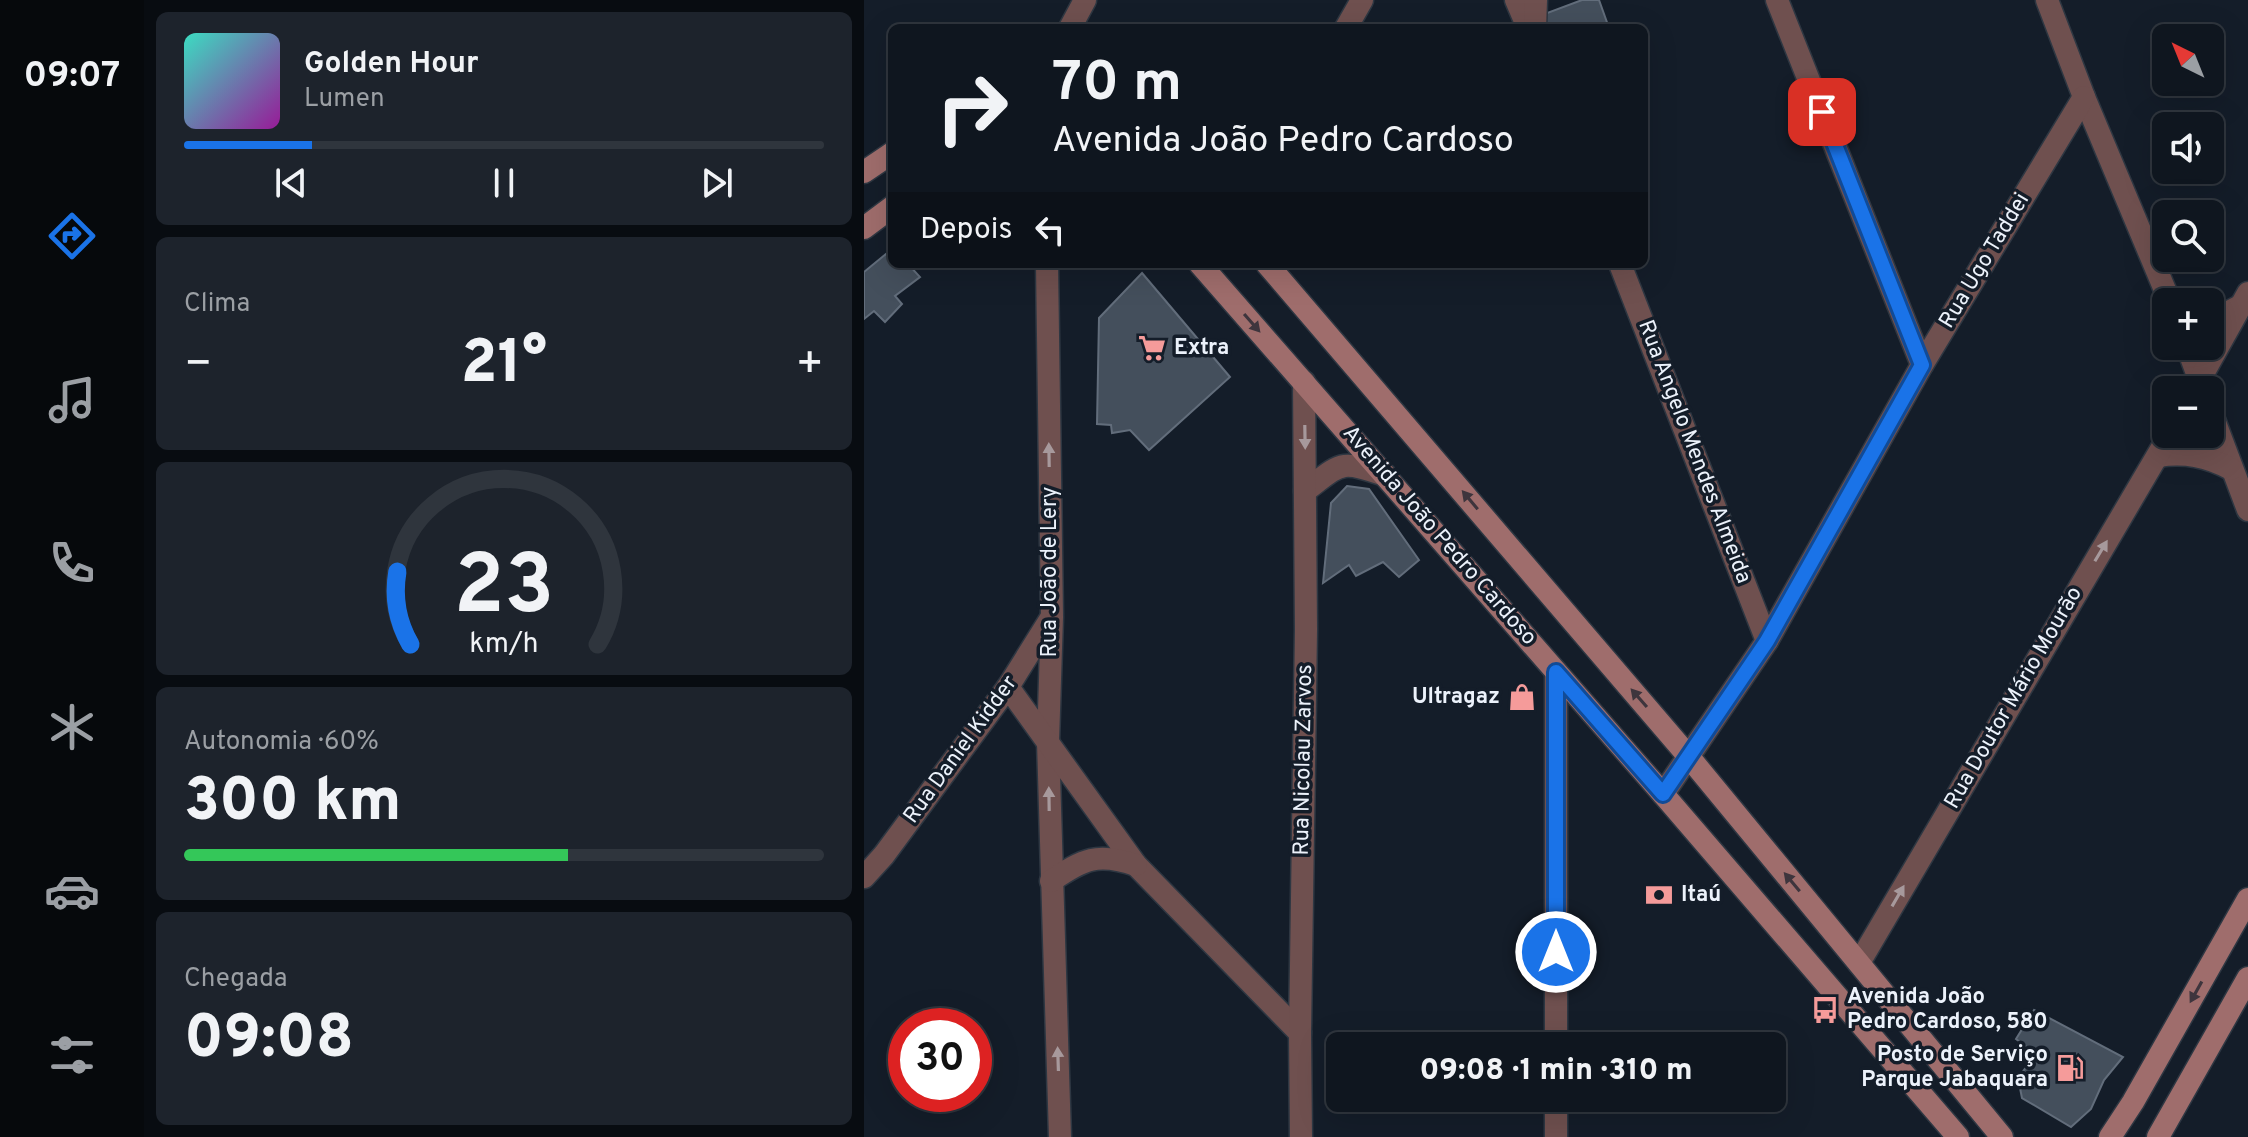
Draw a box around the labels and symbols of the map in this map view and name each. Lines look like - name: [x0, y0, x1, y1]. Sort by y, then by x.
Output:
- north arrow: [2152, 24, 2224, 96]
- pin: [1788, 78, 1856, 146]
- street label: Rua Ugo Taddei: [1934, 188, 2036, 334]
- one-way arrow: [1243, 312, 1260, 332]
- street label: Rua Angelo Mendes Almeida: [1631, 317, 1757, 587]
- supermarket icon: Extra: [1137, 333, 1167, 363]
- place label: Extra: [1174, 335, 1229, 362]
- street label: Avenida João Pedro Cardoso: [1336, 421, 1542, 651]
- one-way arrow: [1299, 425, 1311, 450]
- one-way arrow: [1043, 442, 1056, 467]
- street label: Rua João de Lery: [1037, 486, 1064, 658]
- one-way arrow: [1462, 491, 1479, 511]
- one-way arrow: [2094, 540, 2108, 562]
- street label: Rua Doutor Mário Mourão: [1939, 582, 2089, 814]
- street label: Rua Nicolau Zarvos: [1289, 664, 1319, 856]
- street label: Rua Daniel Kidder: [898, 670, 1024, 829]
- shop icon: Ultragaz: [1507, 682, 1537, 712]
- place label: Ultragaz: [1412, 684, 1500, 711]
- one-way arrow: [1631, 688, 1648, 708]
- one-way arrow: [1043, 786, 1056, 811]
- one-way arrow: [1784, 873, 1801, 893]
- bank icon: Itaú: [1644, 880, 1674, 910]
- place label: Itaú: [1681, 882, 1721, 909]
- one-way arrow: [1891, 885, 1905, 907]
- position arrow: [1514, 910, 1598, 994]
- one-way arrow: [2189, 981, 2203, 1003]
- place label: Avenida João Pedro Cardoso, 580: [1847, 984, 2048, 1036]
- bus stop icon: Avenida João Pedro Cardoso, 580: [1810, 995, 1840, 1025]
- speed limit sign: 30: [888, 1008, 992, 1112]
- place label: Posto de Serviço Parque Jabaquara: [1861, 1042, 2048, 1094]
- one-way arrow: [1051, 1046, 1064, 1071]
- fuel station icon: Posto de Serviço Parque Jabaquara: [2055, 1053, 2085, 1083]

